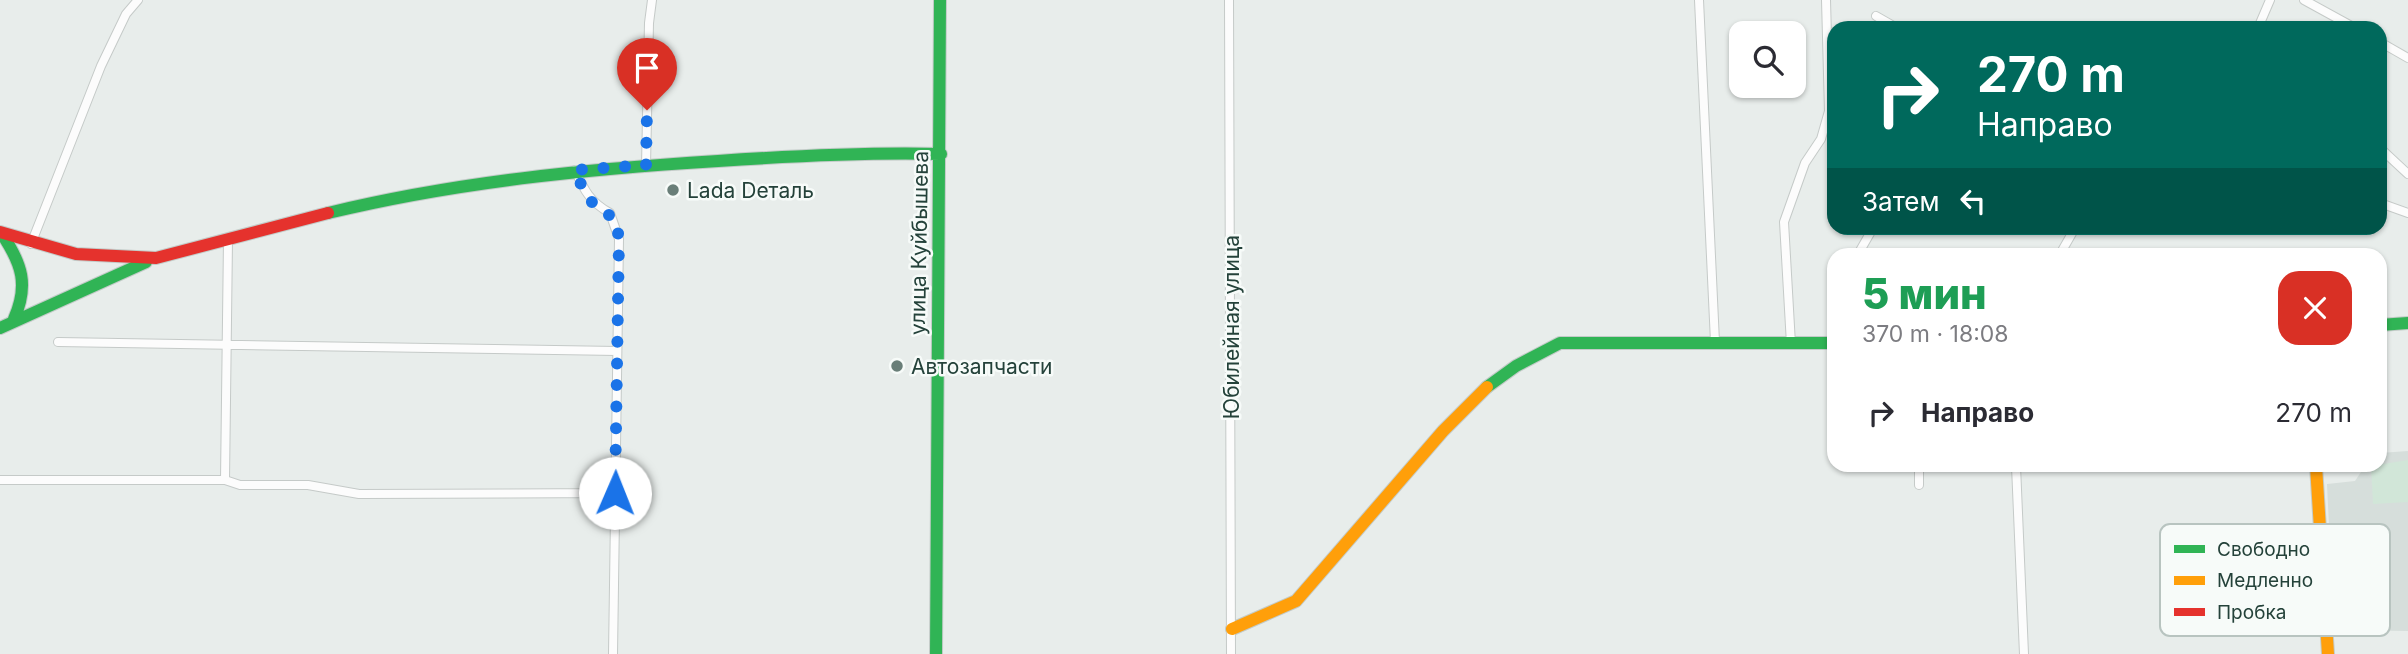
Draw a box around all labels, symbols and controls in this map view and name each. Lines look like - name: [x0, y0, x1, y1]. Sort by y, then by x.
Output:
- map controls: [1729, 21, 1806, 98]
- button: search: [1729, 21, 1806, 98]
- pin: [617, 38, 677, 110]
- text: 270 m: [1977, 45, 2125, 104]
- icon: arrive: [628, 49, 666, 87]
- icon: right: [1862, 49, 1953, 140]
- text: Направо: [1977, 105, 2113, 144]
- street label: улица Куйбышева: [905, 151, 933, 335]
- place label: Lada Dеталь: [687, 178, 814, 203]
- marker: Lada Dеталь: [665, 182, 681, 198]
- icon: left: [1954, 182, 1992, 220]
- text: Затем: [1862, 186, 1940, 217]
- street label: Юбилейная улица: [1219, 235, 1244, 419]
- text: 5 мин: [1862, 268, 1987, 319]
- button: close: [2278, 271, 2352, 345]
- text: 370 m · 18:08: [1862, 320, 2009, 348]
- place label: Автозапчасти: [911, 354, 1052, 379]
- marker: Автозапчасти: [889, 358, 905, 374]
- icon: right: [1862, 394, 1900, 432]
- text: Направо: [1921, 397, 2034, 428]
- text: 270 m: [2275, 397, 2352, 428]
- position arrow: [578, 456, 652, 530]
- legend: [2160, 524, 2390, 636]
- text: Свободно: [2217, 538, 2310, 561]
- text: Медленно: [2217, 569, 2313, 592]
- text: Пробка: [2217, 601, 2286, 624]

